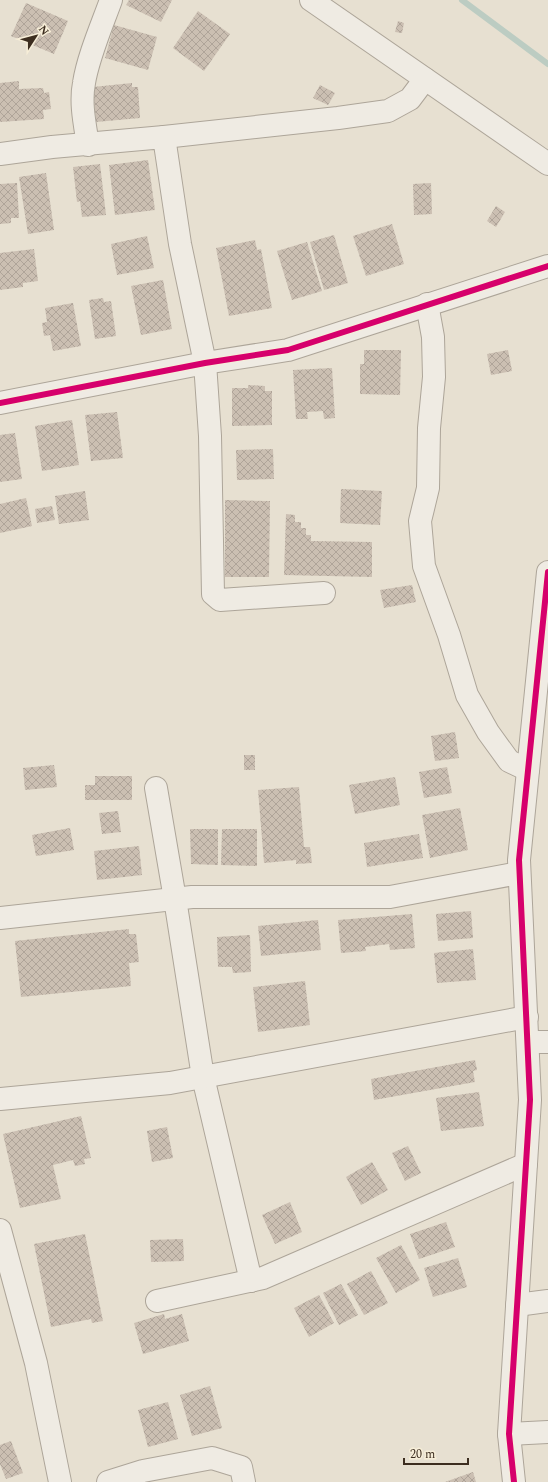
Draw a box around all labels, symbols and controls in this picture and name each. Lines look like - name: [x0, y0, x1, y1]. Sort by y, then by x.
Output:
- north arrow: [16, 16, 56, 56]
- text: N: [34, 22, 53, 39]
- scale bar: [404, 1440, 468, 1466]
- text: 20 m: [410, 1445, 435, 1464]

